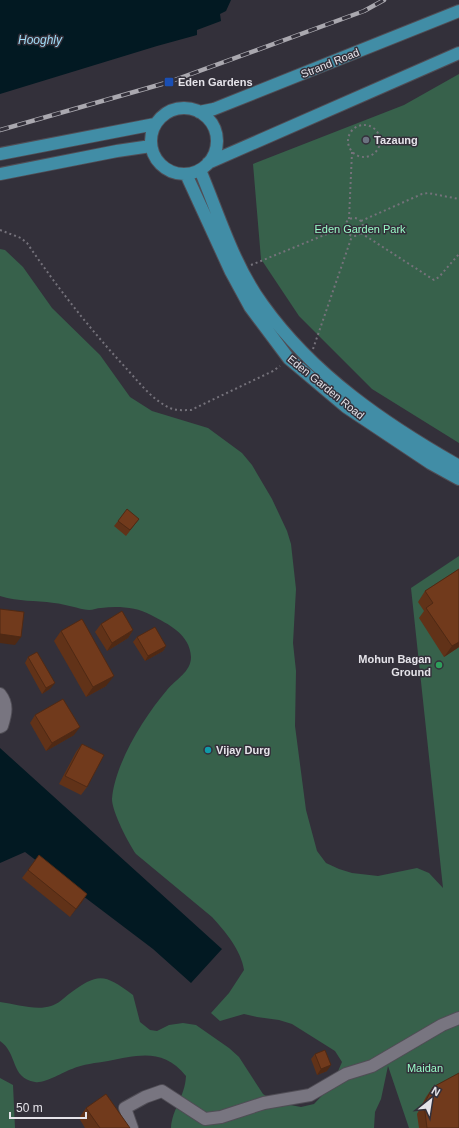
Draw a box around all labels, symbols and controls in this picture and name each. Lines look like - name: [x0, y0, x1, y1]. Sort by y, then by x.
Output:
- water label: Hooghly: [18, 33, 63, 47]
- street label: Strand Road: [299, 46, 361, 80]
- marker: Eden Gardens: [163, 76, 175, 88]
- place label: Eden Gardens: [178, 76, 253, 88]
- place label: Tazaung: [374, 134, 418, 146]
- marker: Tazaung: [361, 135, 371, 145]
- park label: Eden Garden Park: [314, 223, 406, 235]
- street label: Eden Garden Road: [285, 353, 367, 421]
- place label: Mohun Bagan Ground: [358, 653, 431, 678]
- marker: Mohun Bagan Ground: [434, 660, 444, 670]
- place label: Vijay Durg: [216, 744, 270, 756]
- marker: Vijay Durg: [203, 745, 213, 755]
- park label: Maidan: [407, 1062, 443, 1074]
- north arrow: [411, 1080, 451, 1120]
- text: N: [430, 1084, 442, 1099]
- scale bar: [10, 1094, 86, 1120]
- text: 50 m: [16, 1101, 43, 1115]

